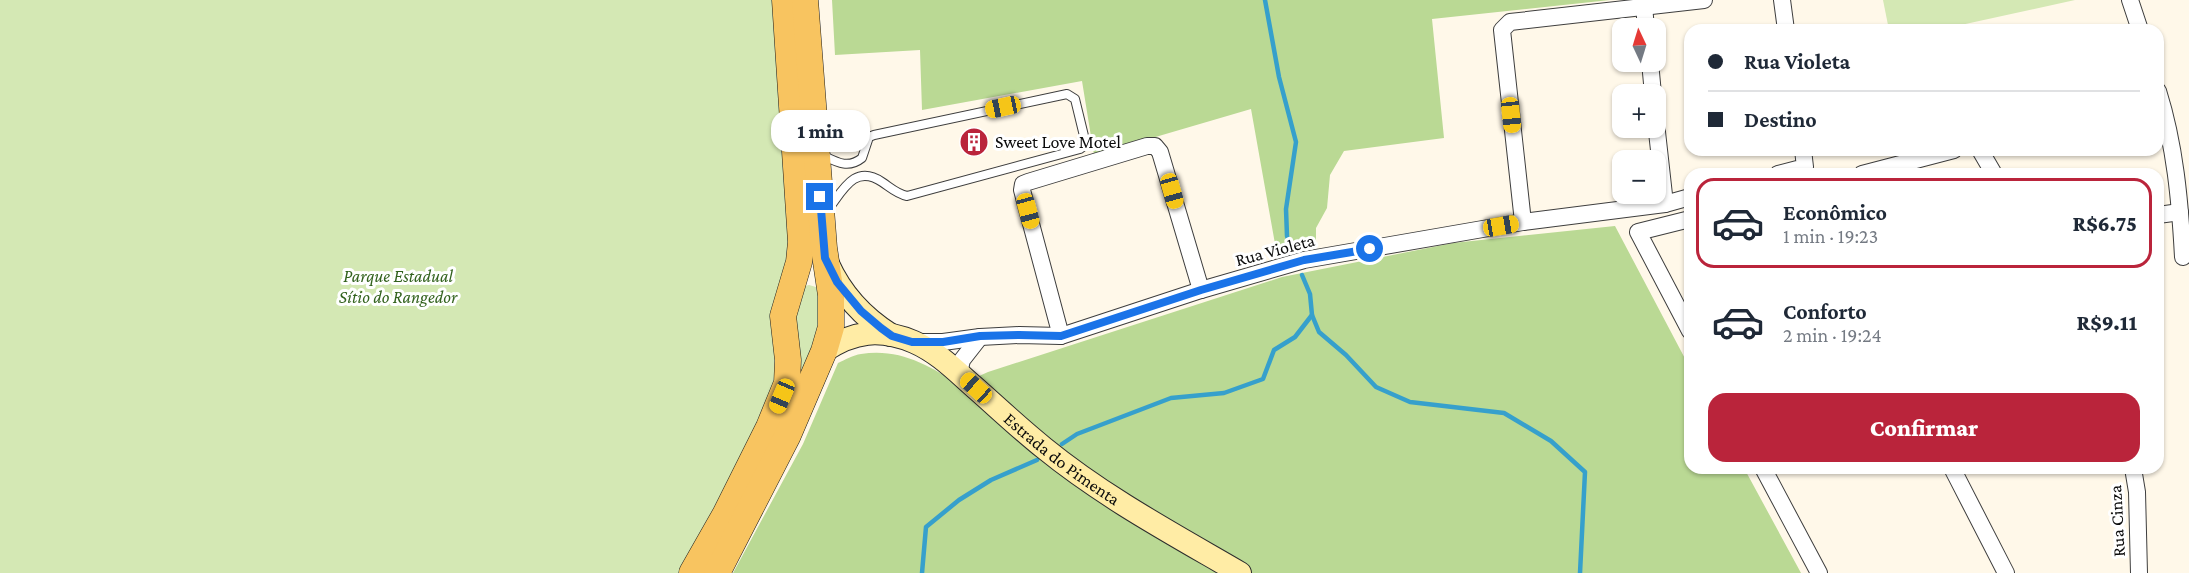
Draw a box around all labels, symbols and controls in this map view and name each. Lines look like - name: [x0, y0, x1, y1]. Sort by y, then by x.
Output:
- north arrow: [1612, 18, 1666, 72]
- map controls: [1612, 18, 1666, 204]
- text: Rua Violeta: [1744, 49, 1850, 74]
- button: +: [1612, 84, 1666, 138]
- car: [984, 94, 1022, 120]
- car: [1500, 96, 1522, 134]
- text: Destino: [1744, 107, 1817, 132]
- callout: 1 min: [770, 110, 870, 152]
- text: 1 min: [797, 120, 844, 142]
- building icon: Sweet Love Motel: [958, 126, 990, 158]
- place label: Sweet Love Motel: [995, 132, 1121, 152]
- button: −: [1612, 150, 1666, 204]
- car: [1158, 171, 1186, 211]
- route end: [806, 183, 833, 210]
- car: [1015, 191, 1041, 231]
- icon: car: [1711, 196, 1765, 250]
- text: Econômico: [1783, 200, 1887, 225]
- text: R$6.75: [2072, 211, 2137, 236]
- car: [1482, 214, 1520, 238]
- text: 1 min · 19:23: [1783, 225, 1878, 247]
- street label: Rua Violeta: [1233, 230, 1317, 270]
- route start: [1356, 235, 1383, 262]
- park label: Parque Estadual Sítio do Rangedor: [339, 266, 458, 307]
- icon: car: [1711, 295, 1765, 349]
- text: Conforto: [1783, 299, 1867, 324]
- text: R$9.11: [2076, 310, 2137, 335]
- text: 2 min · 19:24: [1783, 324, 1882, 346]
- car: [957, 369, 995, 407]
- car: [767, 376, 797, 416]
- button: Confirmar: [1708, 393, 2140, 462]
- street label: Estrada do Pimenta: [1000, 408, 1123, 509]
- street label: Rua Cinza: [2105, 485, 2129, 557]

